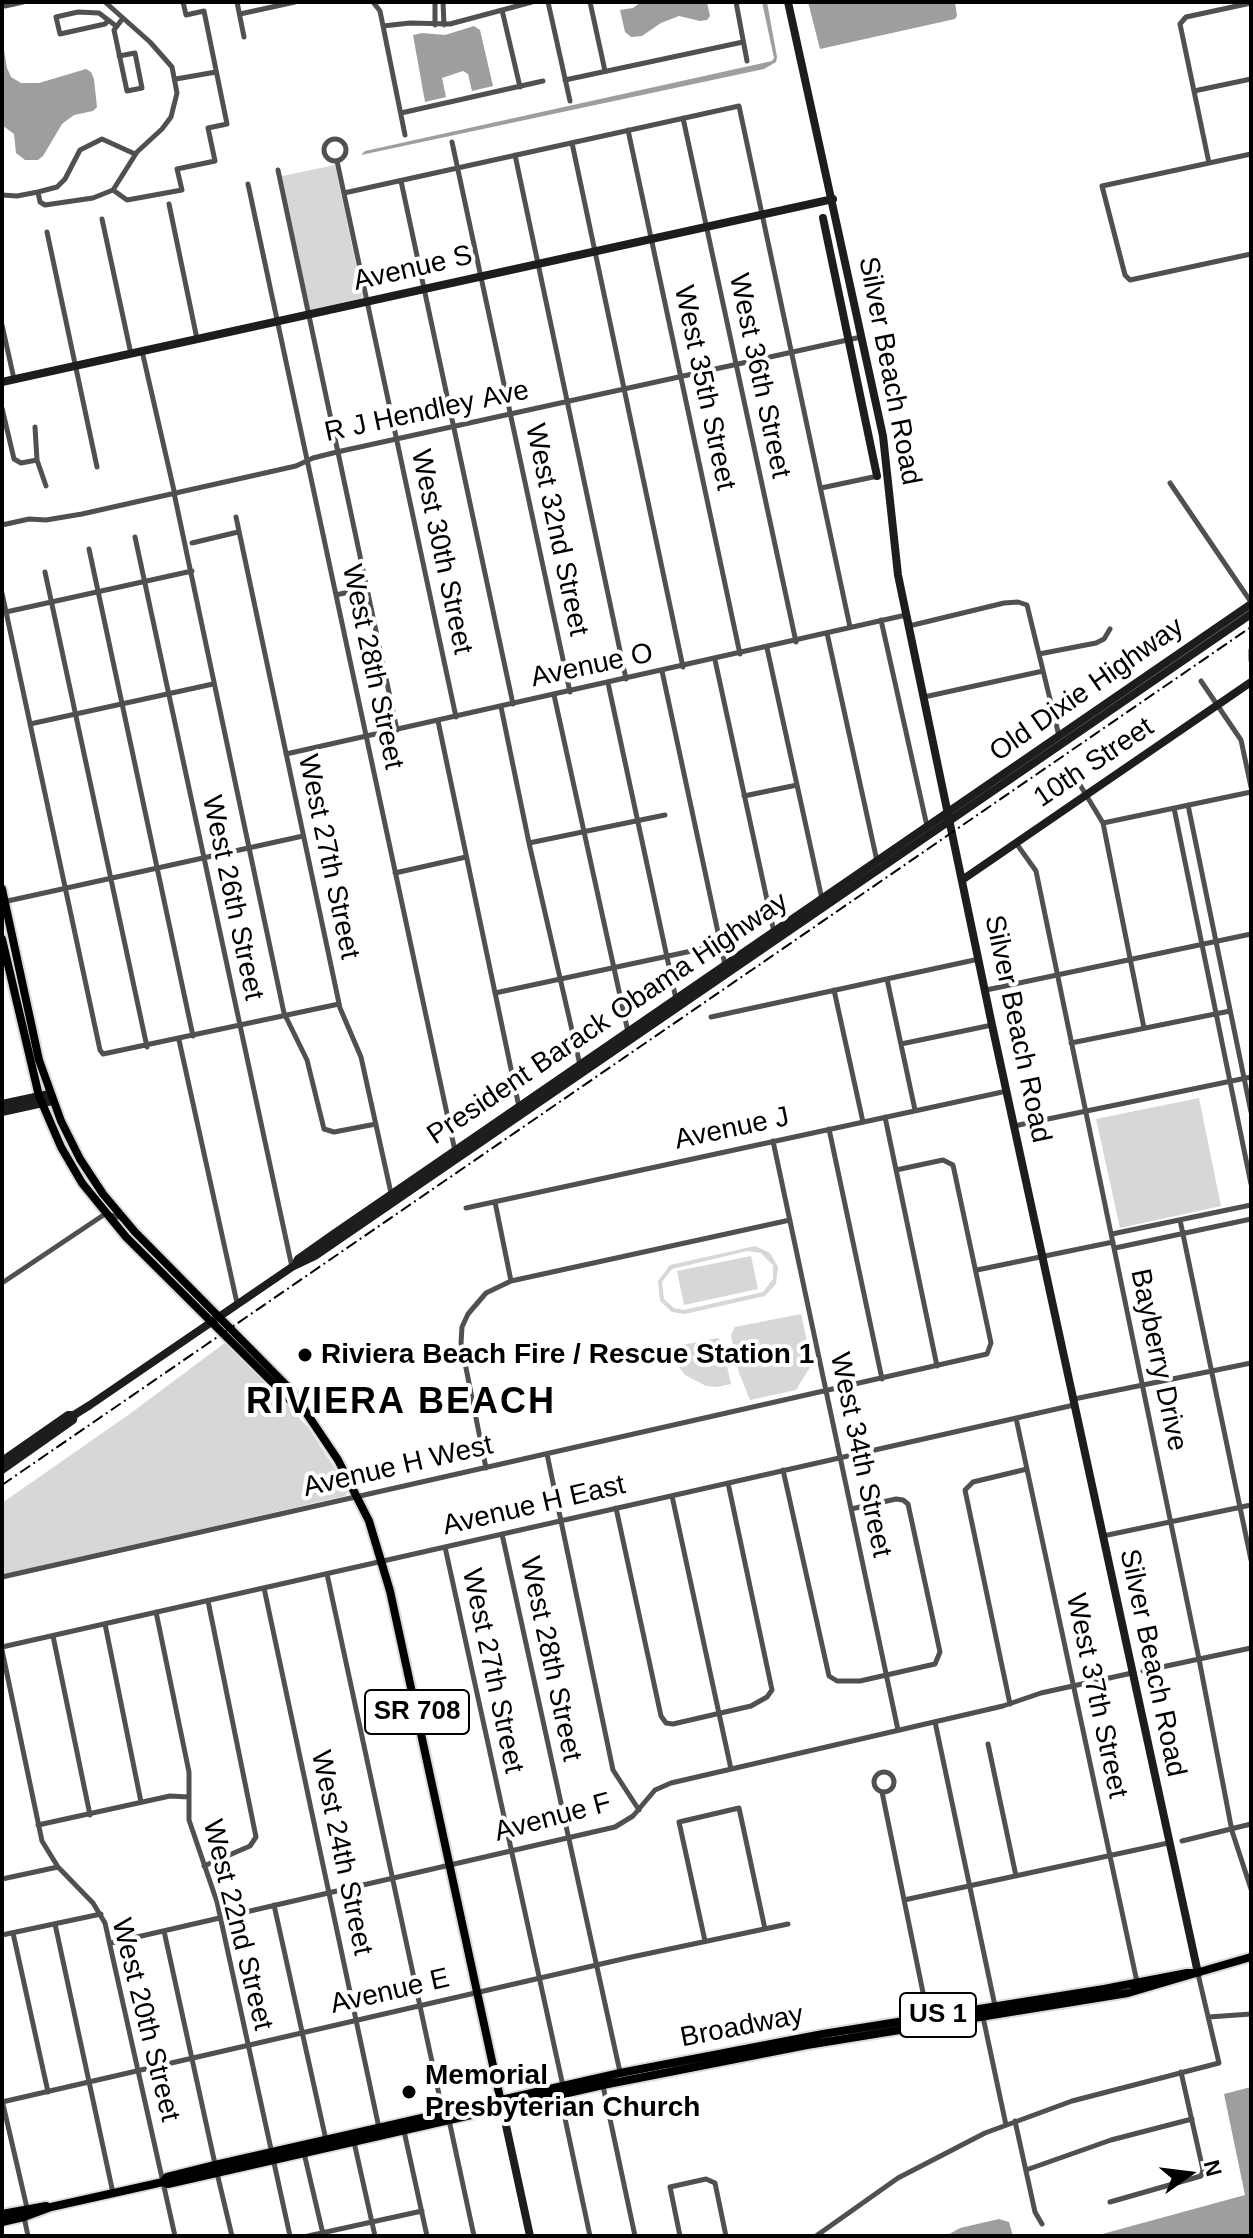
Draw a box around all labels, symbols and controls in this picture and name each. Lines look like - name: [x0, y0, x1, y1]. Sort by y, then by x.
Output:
- street label: Avenue S: [350, 239, 476, 299]
- street label: Silver Beach Road: [850, 254, 928, 488]
- street label: West 36th Street: [721, 271, 797, 481]
- street label: West 35th Street: [666, 283, 742, 493]
- street label: R J Hendley Ave: [322, 374, 532, 450]
- street label: West 32nd Street: [517, 421, 595, 639]
- street label: West 30th Street: [403, 447, 479, 657]
- street label: West 28th Street: [334, 562, 410, 772]
- street label: Old Dixie Highway: [984, 611, 1190, 769]
- street label: Avenue O: [528, 637, 656, 695]
- street label: 10th Street: [1028, 711, 1160, 815]
- street label: West 27th Street: [290, 752, 366, 962]
- street label: West 26th Street: [194, 793, 270, 1003]
- street label: President Barack Obama Highway: [421, 885, 795, 1153]
- street label: Silver Beach Road: [976, 912, 1058, 1146]
- street label: Avenue J: [672, 1100, 792, 1158]
- street label: Bayberry Drive: [1122, 1266, 1194, 1454]
- place label: Riviera Beach Fire / Rescue Station 1: [321, 1338, 814, 1372]
- marker: Riviera Beach Fire / Rescue Station 1: [296, 1346, 314, 1364]
- street label: West 34th Street: [822, 1350, 898, 1560]
- district label: RIVIERA BEACH: [246, 1381, 556, 1425]
- street label: Avenue H West: [300, 1429, 496, 1505]
- street label: Avenue H East: [439, 1469, 629, 1543]
- street label: Silver Beach Road: [1111, 1546, 1193, 1780]
- street label: West 28th Street: [512, 1554, 588, 1764]
- street label: West 27th Street: [454, 1566, 530, 1776]
- street label: West 37th Street: [1058, 1591, 1134, 1801]
- road number: SR 708: [365, 1690, 469, 1734]
- street label: West 24th Street: [303, 1748, 379, 1958]
- street label: Avenue F: [491, 1786, 615, 1850]
- street label: West 22nd Street: [195, 1816, 279, 2034]
- street label: West 20th Street: [104, 1915, 186, 2125]
- street label: Avenue E: [327, 1962, 453, 2022]
- road number: US 1: [900, 1993, 976, 2037]
- street label: Broadway: [678, 1999, 806, 2055]
- place label: Memorial Presbyterian Church: [425, 2059, 700, 2125]
- marker: Memorial Presbyterian Church: [400, 2083, 418, 2101]
- north arrow: [1149, 2134, 1229, 2214]
- text: N: [1199, 2157, 1227, 2179]

